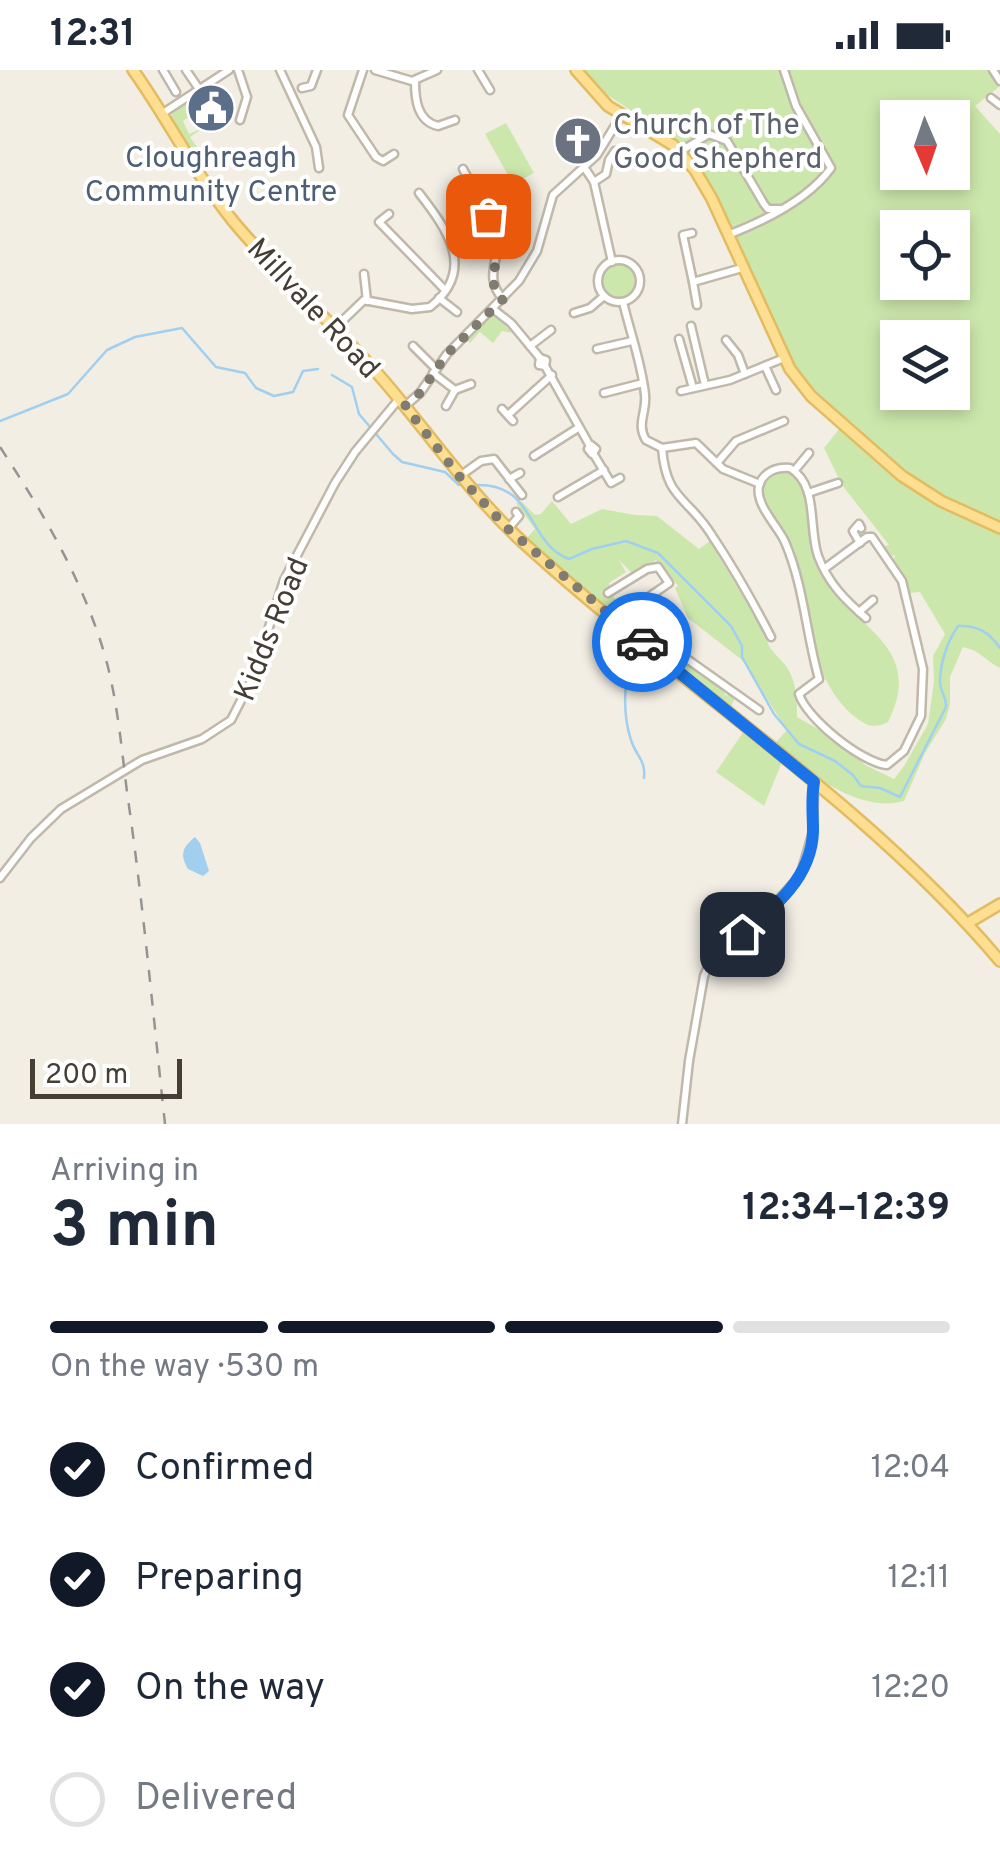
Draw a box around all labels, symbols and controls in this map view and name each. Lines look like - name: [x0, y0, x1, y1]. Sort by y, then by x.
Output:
- text: 12:31: [50, 11, 136, 60]
- public building icon: Cloughreagh Community Centre: [185, 82, 237, 134]
- north arrow: [880, 100, 970, 190]
- map controls: [880, 100, 970, 410]
- place label: Church of The Good Shepherd: [613, 108, 822, 179]
- church icon: Church of The Good Shepherd: [552, 115, 604, 167]
- place label: Cloughreagh Community Centre: [85, 141, 337, 212]
- pin: [446, 174, 531, 259]
- icon: bag: [461, 189, 516, 244]
- button: locate: [880, 210, 970, 300]
- street label: Millvale Road: [238, 232, 387, 388]
- button: layers: [880, 320, 970, 410]
- street label: Kidds Road: [228, 553, 319, 707]
- courier: [592, 592, 692, 692]
- icon: car: [615, 615, 670, 670]
- pin: [700, 892, 785, 977]
- icon: home: [715, 907, 770, 962]
- scale bar: [30, 1054, 182, 1098]
- text: 200 m: [45, 1058, 128, 1094]
- text: Arriving in: [50, 1152, 199, 1192]
- text: 12:34–12:39: [742, 1185, 950, 1234]
- text: 3 min: [50, 1188, 219, 1270]
- text: On the way · 530 m: [50, 1348, 319, 1388]
- icon: check: [50, 1442, 105, 1497]
- text: Confirmed: [135, 1445, 314, 1494]
- text: 12:04: [871, 1449, 950, 1489]
- icon: check: [50, 1552, 105, 1607]
- text: Preparing: [135, 1555, 304, 1604]
- text: 12:11: [887, 1559, 950, 1599]
- icon: check: [50, 1662, 105, 1717]
- text: On the way: [135, 1665, 325, 1714]
- text: 12:20: [871, 1669, 950, 1709]
- text: Delivered: [135, 1775, 297, 1824]

